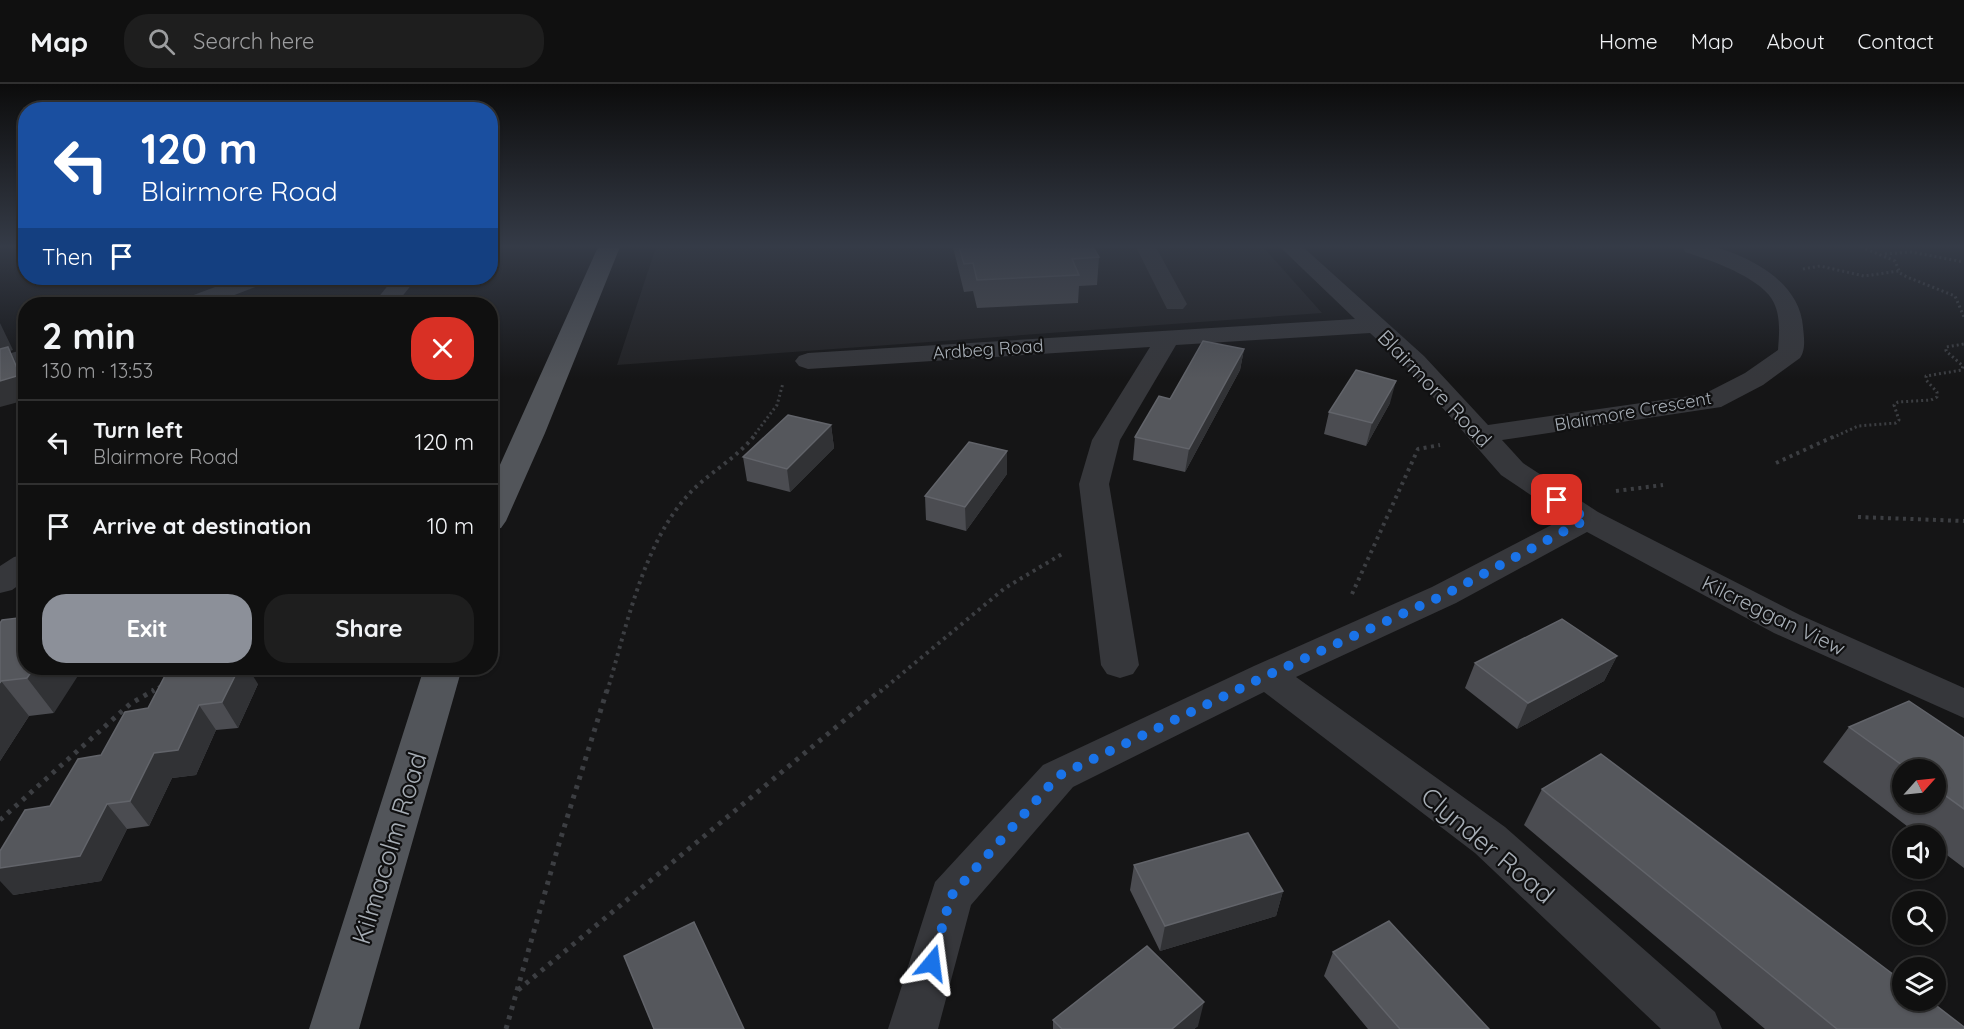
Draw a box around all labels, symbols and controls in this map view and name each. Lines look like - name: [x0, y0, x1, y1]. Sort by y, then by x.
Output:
- search box: [124, 14, 544, 68]
- text: Map: [30, 24, 88, 59]
- icon: search: [145, 25, 178, 58]
- text: Search here: [193, 27, 315, 55]
- text: Home: [1599, 28, 1658, 54]
- text: Map: [1691, 28, 1734, 54]
- text: About: [1767, 28, 1825, 54]
- text: Contact: [1858, 28, 1934, 54]
- text: 120 m: [141, 122, 258, 175]
- icon: left: [42, 126, 120, 204]
- text: Blairmore Road: [141, 174, 338, 208]
- icon: arrive: [105, 240, 138, 273]
- text: Then: [42, 243, 93, 271]
- text: 2 min: [42, 313, 136, 358]
- button: close: [411, 317, 474, 380]
- street label: Blairmore Road: [1373, 324, 1497, 452]
- street label: Ardbeg Road: [932, 334, 1044, 364]
- text: 130 m · 13:53: [42, 358, 153, 383]
- street label: Blairmore Crescent: [1553, 386, 1713, 436]
- text: Turn left: [93, 416, 183, 444]
- icon: left: [42, 426, 75, 459]
- text: 120 m: [415, 428, 474, 456]
- text: Blairmore Road: [93, 444, 239, 469]
- pin: [1531, 474, 1582, 525]
- icon: arrive: [1540, 483, 1573, 516]
- icon: arrive: [42, 510, 75, 543]
- text: Arrive at destination: [93, 512, 311, 540]
- text: 10 m: [427, 512, 474, 540]
- street label: Kilcreggan View: [1698, 569, 1850, 661]
- button: Exit: [42, 594, 252, 663]
- button: Share: [264, 594, 474, 663]
- street label: Kilmacolm Road: [344, 748, 434, 948]
- north arrow: [1892, 759, 1946, 813]
- map controls: [1892, 759, 1946, 1011]
- street label: Clynder Road: [1414, 780, 1562, 910]
- button: sound: [1892, 825, 1946, 879]
- button: search: [1892, 891, 1946, 945]
- position arrow: [900, 931, 964, 995]
- button: layers: [1892, 957, 1946, 1011]

